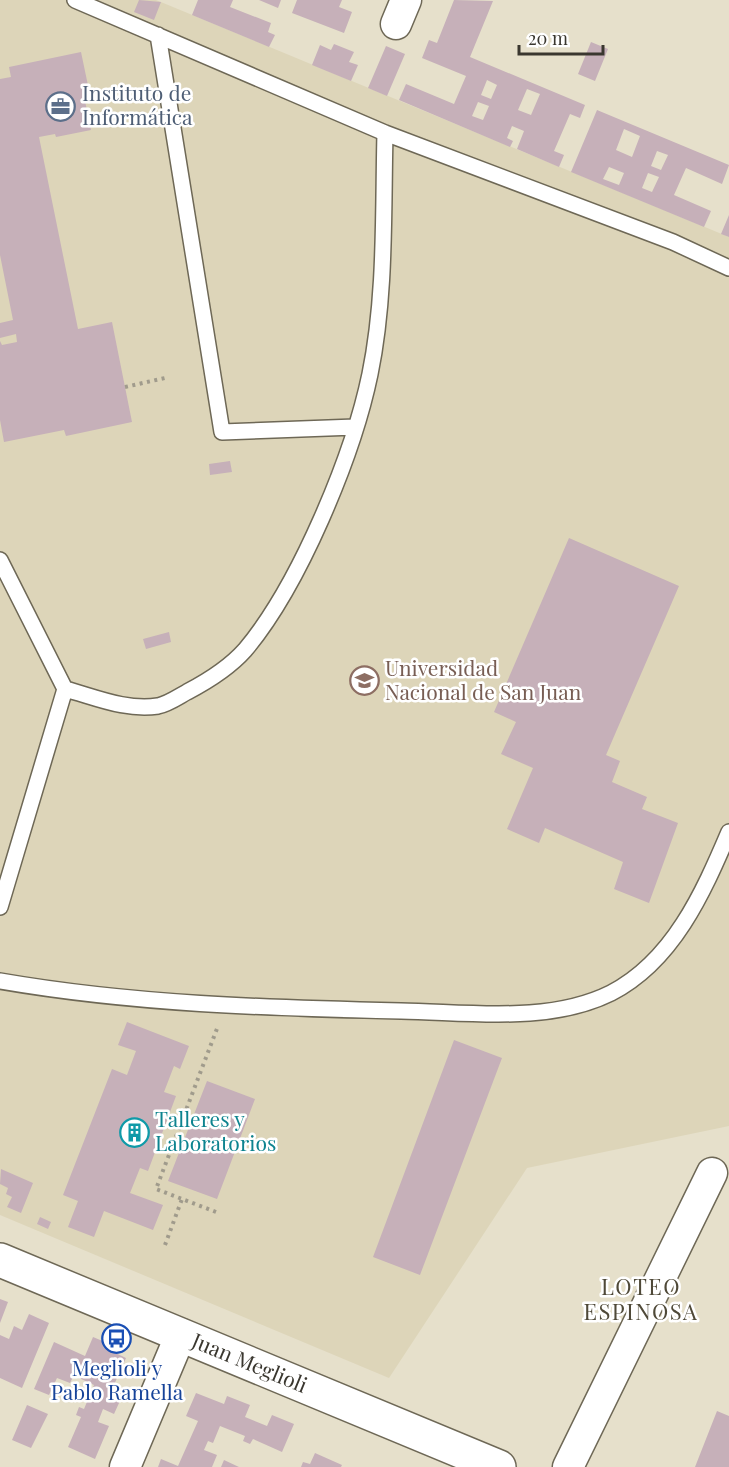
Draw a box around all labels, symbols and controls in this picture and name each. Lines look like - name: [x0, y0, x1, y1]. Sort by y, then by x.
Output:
- scale bar: [519, 18, 603, 56]
- text: 20 m: [528, 26, 568, 50]
- place label: Instituto de Informática: [82, 78, 193, 130]
- office icon: Instituto de Informática: [45, 90, 77, 122]
- place label: Universidad Nacional de San Juan: [385, 653, 582, 705]
- school or university icon: Universidad Nacional de San Juan: [348, 665, 380, 697]
- place label: Talleres y Laboratorios: [155, 1104, 276, 1156]
- building icon: Talleres y Laboratorios: [118, 1116, 150, 1148]
- district label: LOTEO ESPINOSA: [584, 1271, 698, 1326]
- bus stop icon: Meglioli y Pablo Ramella: [101, 1322, 133, 1354]
- street label: Juan Meglioli: [187, 1325, 312, 1398]
- place label: Meglioli y Pablo Ramella: [51, 1353, 184, 1405]

